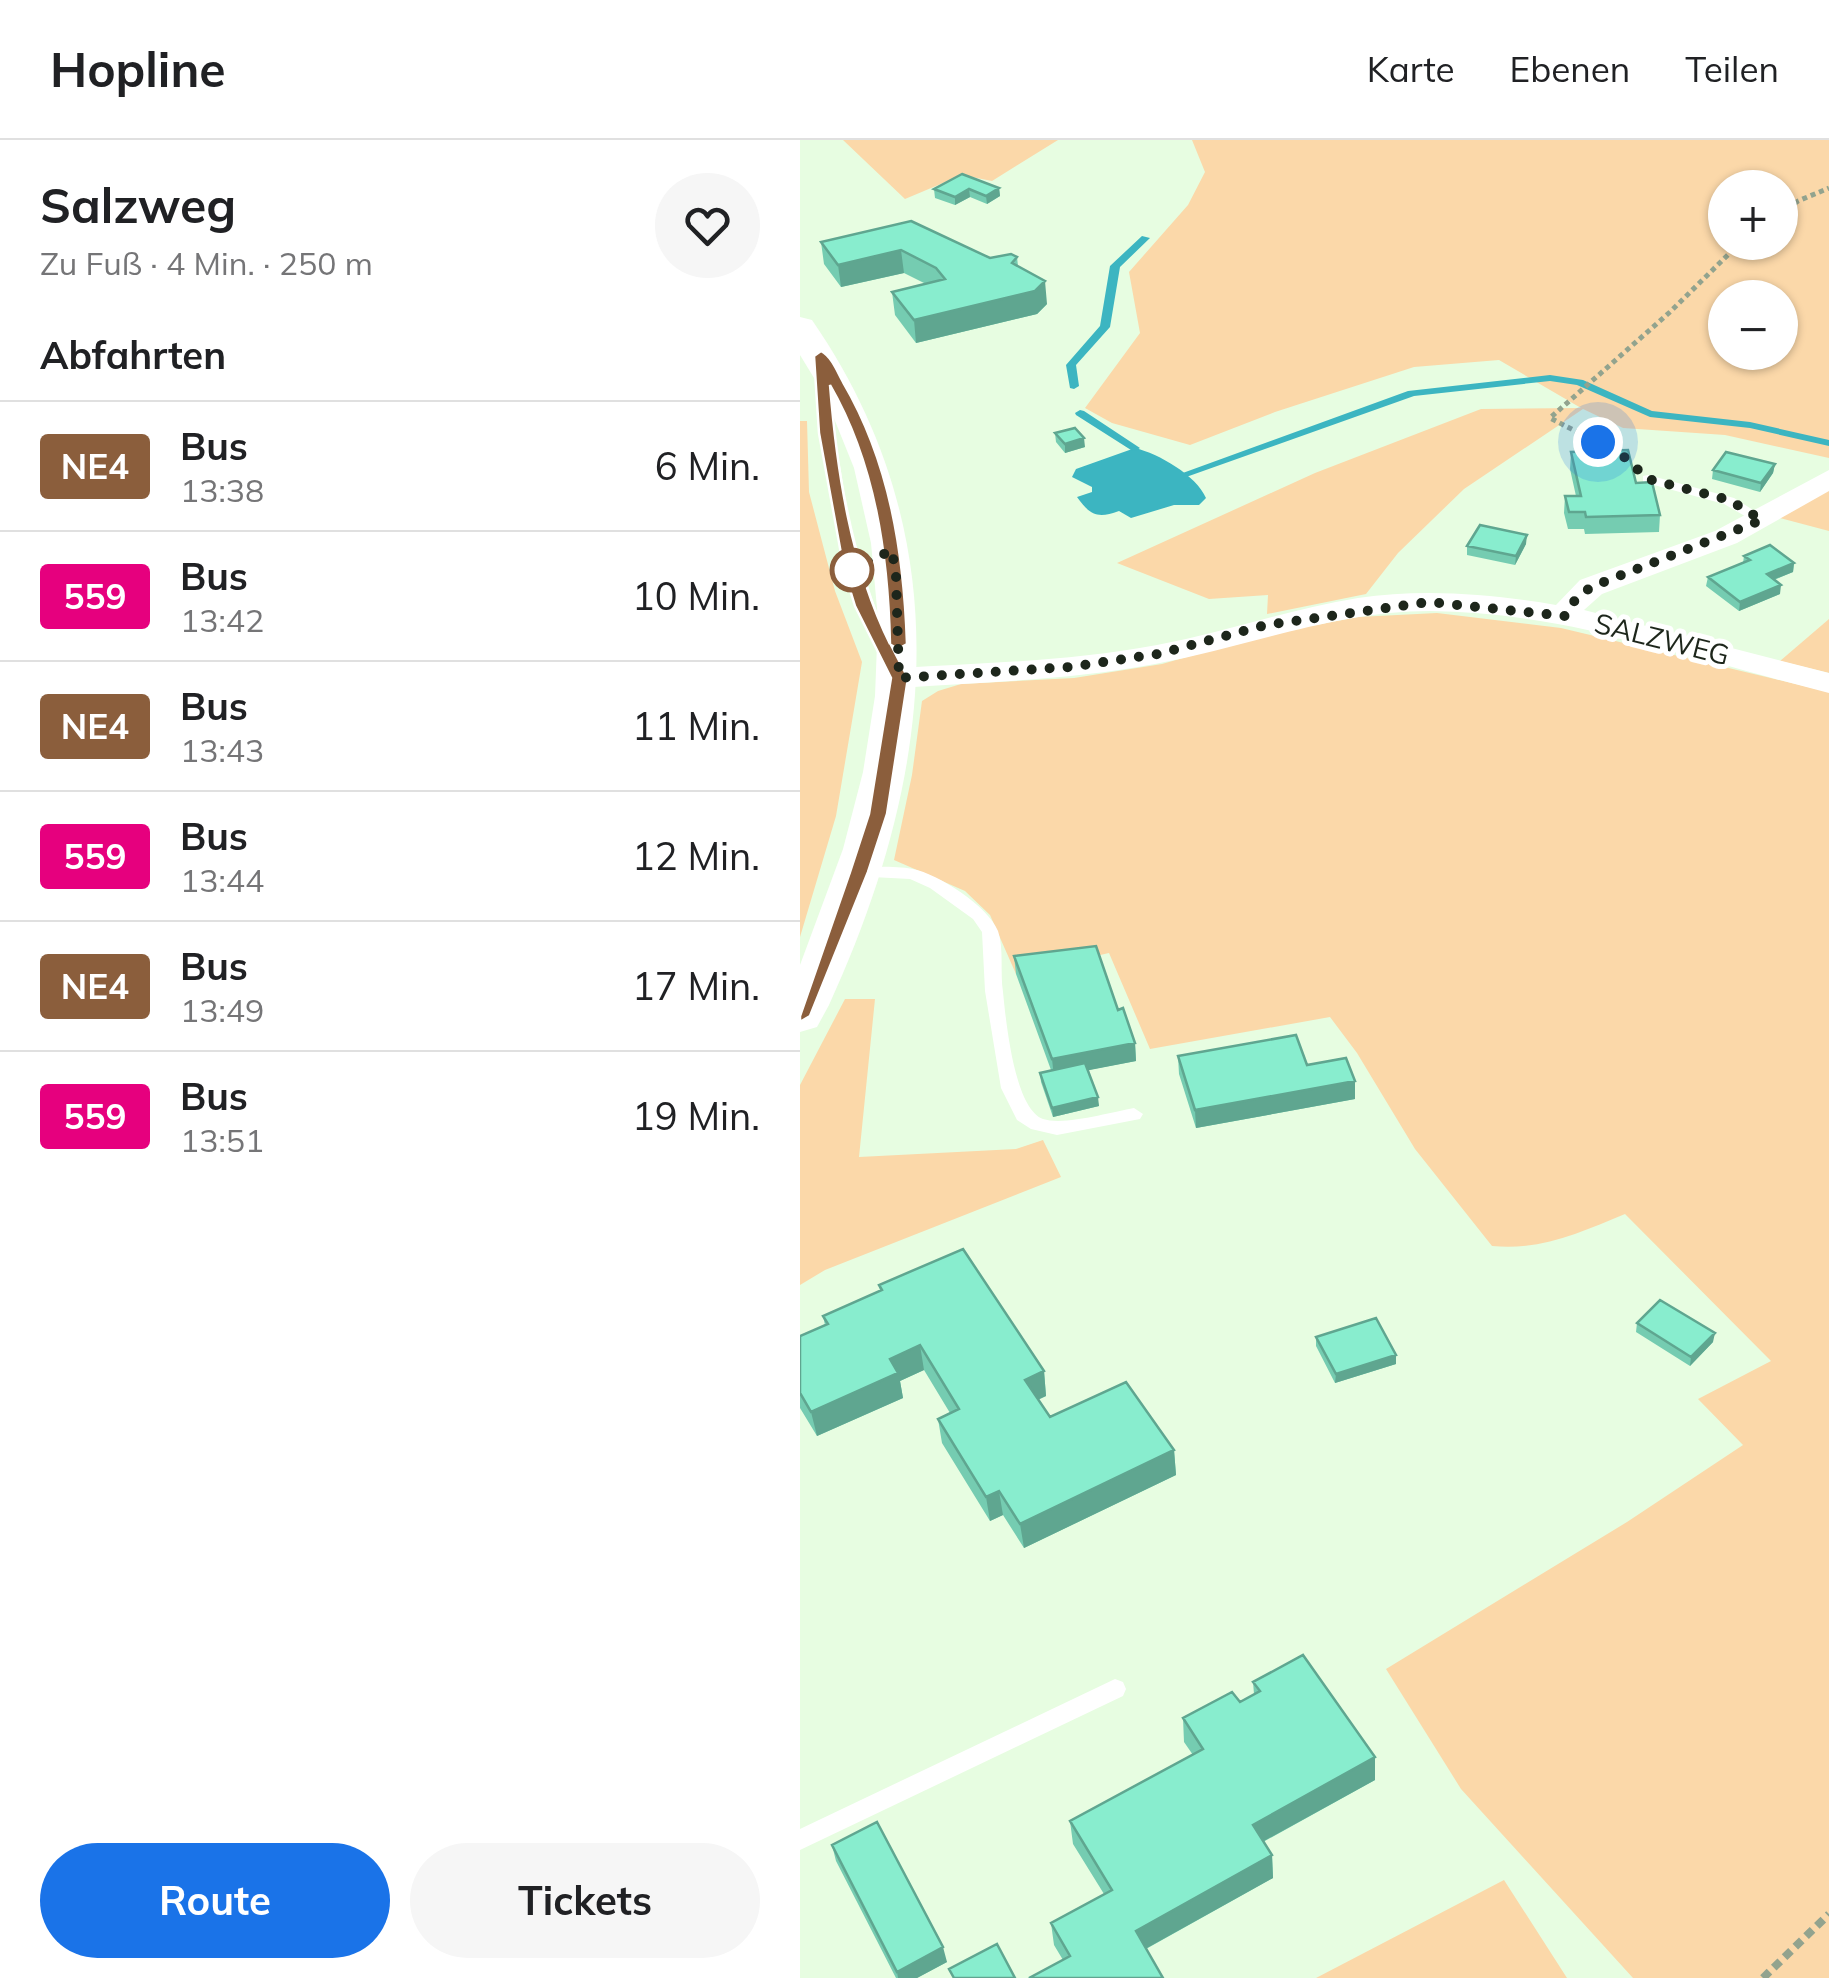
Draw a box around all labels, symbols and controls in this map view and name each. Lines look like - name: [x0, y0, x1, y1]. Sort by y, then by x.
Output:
- text: Hopline: [50, 39, 226, 99]
- text: Karte: [1367, 47, 1455, 91]
- text: Ebenen: [1510, 47, 1630, 91]
- text: Teilen: [1685, 47, 1779, 91]
- map controls: [1708, 170, 1798, 370]
- button: +: [1708, 170, 1798, 260]
- button: heart: [655, 173, 760, 278]
- text: Salzweg: [40, 175, 236, 235]
- text: Zu Fuß · 4 Min. · 250 m: [40, 243, 373, 283]
- button: −: [1708, 280, 1798, 370]
- text: Abfahrten: [40, 331, 226, 379]
- your location: [1573, 417, 1623, 467]
- text: Bus: [180, 422, 248, 470]
- text: 6 Min.: [655, 442, 760, 490]
- text: NE4: [61, 444, 129, 488]
- text: 13:38: [180, 470, 264, 510]
- unlabelled marker: [831, 549, 873, 591]
- text: Bus: [180, 552, 248, 600]
- text: 10 Min.: [632, 572, 760, 620]
- text: 559: [63, 574, 127, 618]
- text: 13:42: [180, 600, 264, 640]
- street label: SALZWEG: [1591, 605, 1733, 672]
- text: Bus: [180, 682, 248, 730]
- text: 11 Min.: [632, 702, 760, 750]
- text: NE4: [61, 704, 129, 748]
- text: 13:43: [180, 730, 264, 770]
- text: Bus: [180, 812, 248, 860]
- text: 12 Min.: [632, 832, 760, 880]
- text: 559: [63, 834, 127, 878]
- text: 13:44: [180, 860, 264, 900]
- text: Bus: [180, 942, 248, 990]
- text: 17 Min.: [632, 962, 760, 1010]
- text: NE4: [61, 964, 129, 1008]
- text: 13:49: [180, 990, 264, 1030]
- text: Bus: [180, 1072, 248, 1120]
- text: 19 Min.: [632, 1092, 760, 1140]
- text: 559: [63, 1094, 127, 1138]
- text: 13:51: [180, 1120, 264, 1160]
- button: Route: [40, 1843, 390, 1958]
- button: Tickets: [410, 1843, 760, 1958]

